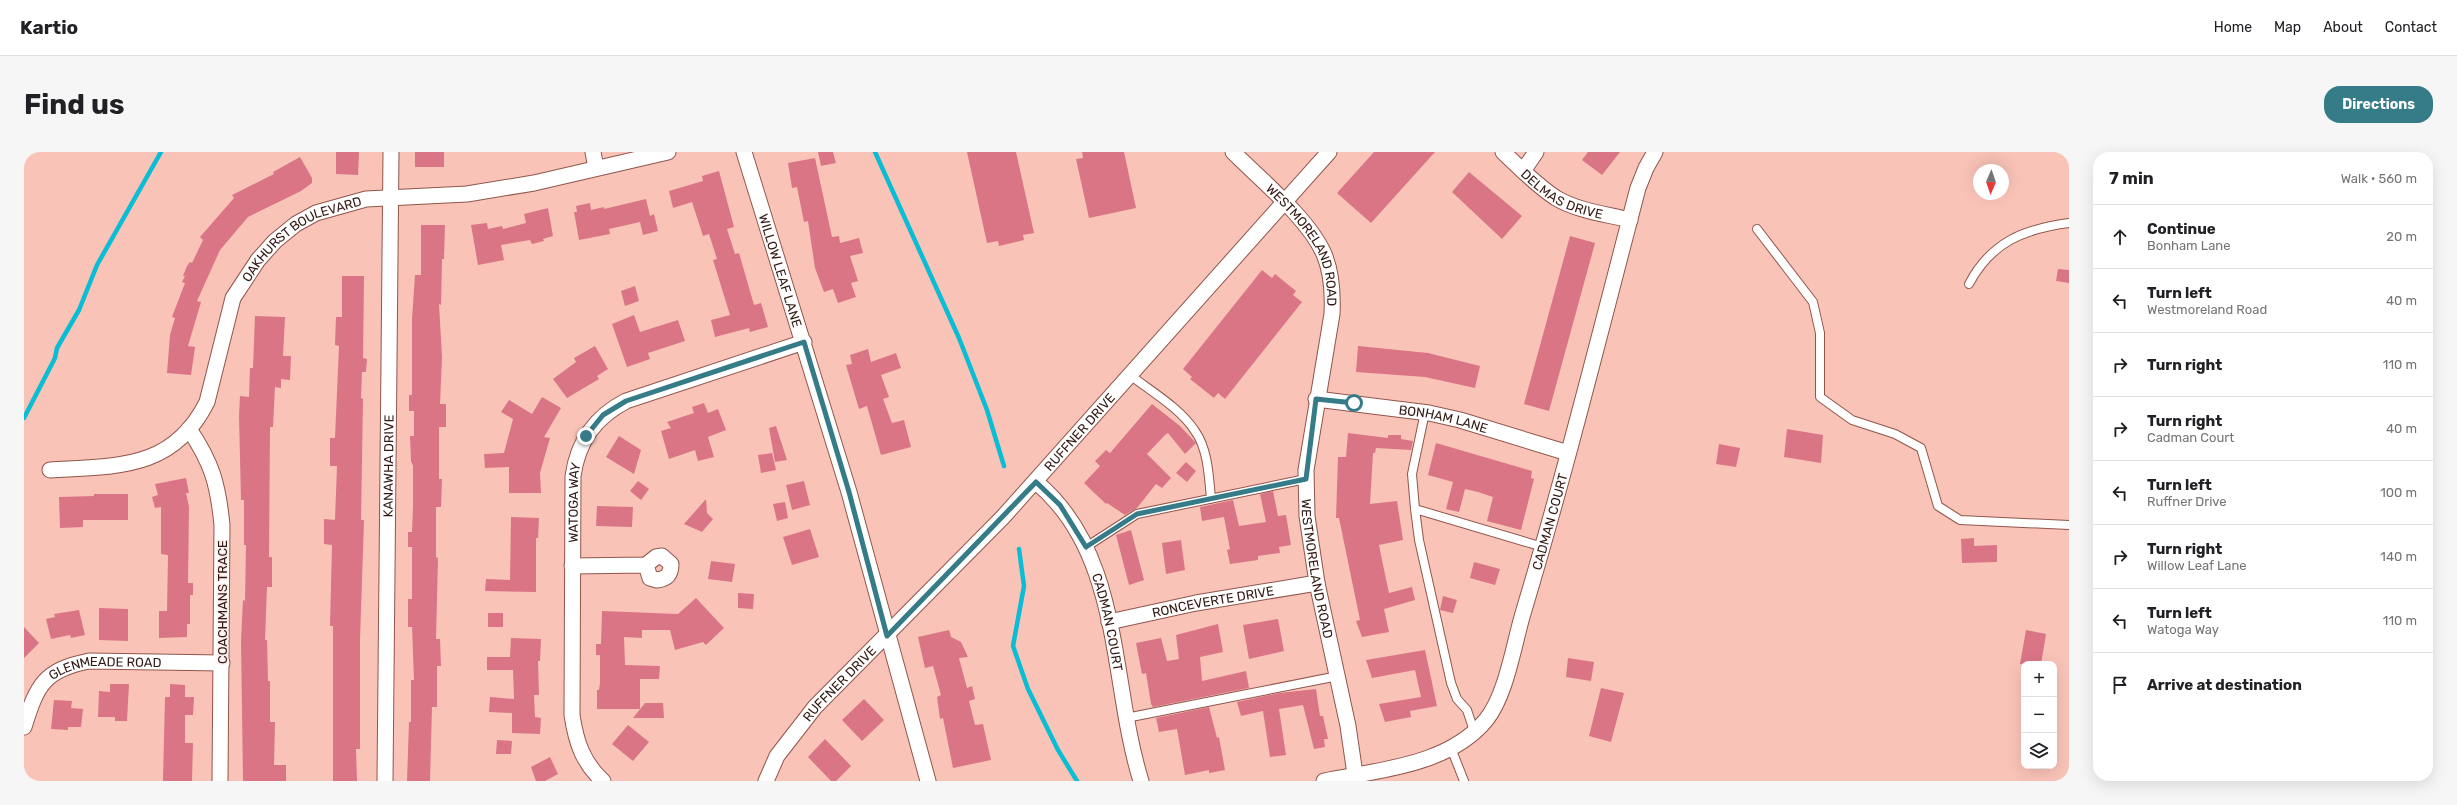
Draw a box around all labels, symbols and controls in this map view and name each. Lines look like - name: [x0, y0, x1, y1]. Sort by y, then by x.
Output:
- text: Kartio: [20, 16, 78, 39]
- text: Home: [2214, 19, 2252, 36]
- text: Map: [2274, 19, 2301, 36]
- text: About: [2323, 19, 2363, 36]
- text: Contact: [2385, 19, 2437, 36]
- button: Directions: [2324, 86, 2433, 123]
- text: Find us: [24, 88, 124, 121]
- north arrow: [1973, 164, 2009, 200]
- street label: DELMAS DRIVE: [1518, 166, 1604, 222]
- text: 7 min: [2109, 168, 2154, 188]
- text: Walk · 560 m: [2341, 171, 2417, 186]
- street label: WESTMORELAND ROAD: [1263, 181, 1339, 306]
- street label: OAKHURST BOULEVARD: [239, 194, 363, 285]
- street label: WILLOW LEAF LANE: [756, 212, 805, 329]
- text: Continue: [2147, 220, 2216, 238]
- icon: ahead: [2109, 226, 2131, 248]
- text: 20 m: [2386, 229, 2417, 244]
- text: Bonham Lane: [2147, 238, 2231, 253]
- text: Turn left: [2147, 284, 2212, 302]
- icon: left: [2109, 290, 2131, 312]
- text: 40 m: [2386, 293, 2417, 308]
- text: Westmoreland Road: [2147, 302, 2267, 317]
- icon: right: [2109, 354, 2131, 376]
- text: Turn right: [2147, 356, 2222, 374]
- text: 110 m: [2383, 357, 2417, 372]
- street label: RUFFNER DRIVE: [1041, 390, 1118, 474]
- route start: [1345, 394, 1363, 412]
- street label: BONHAM LANE: [1398, 402, 1490, 436]
- text: Turn right: [2147, 412, 2222, 430]
- street label: KANAWHA DRIVE: [381, 414, 396, 517]
- icon: right: [2109, 418, 2131, 440]
- text: 40 m: [2386, 421, 2417, 436]
- route end: [577, 427, 595, 445]
- text: Cadman Court: [2147, 430, 2234, 445]
- street label: WATOGA WAY: [566, 461, 584, 543]
- street label: CADMAN COURT: [1529, 471, 1571, 572]
- text: Turn left: [2147, 476, 2212, 494]
- icon: left: [2109, 482, 2131, 504]
- text: 100 m: [2380, 485, 2417, 500]
- text: Ruffner Drive: [2147, 494, 2227, 509]
- street label: WESTMORELAND ROAD: [1299, 498, 1336, 640]
- street label: COACHMANS TRACE: [215, 540, 230, 664]
- text: Turn right: [2147, 540, 2222, 558]
- icon: right: [2109, 546, 2131, 568]
- text: 140 m: [2380, 549, 2417, 564]
- text: Willow Leaf Lane: [2147, 558, 2247, 573]
- street label: CADMAN COURT: [1089, 571, 1126, 673]
- street label: RONCEVERTE DRIVE: [1151, 583, 1275, 620]
- text: Turn left: [2147, 604, 2212, 622]
- icon: left: [2109, 610, 2131, 632]
- text: 110 m: [2383, 613, 2417, 628]
- text: Watoga Way: [2147, 622, 2219, 637]
- street label: RUFFNER DRIVE: [800, 643, 879, 724]
- street label: GLENMEADE ROAD: [46, 654, 162, 683]
- map controls: [2021, 661, 2057, 769]
- button: +: [2021, 661, 2057, 697]
- icon: arrive: [2109, 674, 2131, 696]
- text: Arrive at destination: [2147, 676, 2302, 694]
- button: −: [2021, 697, 2057, 733]
- button: layers: [2021, 733, 2057, 769]

